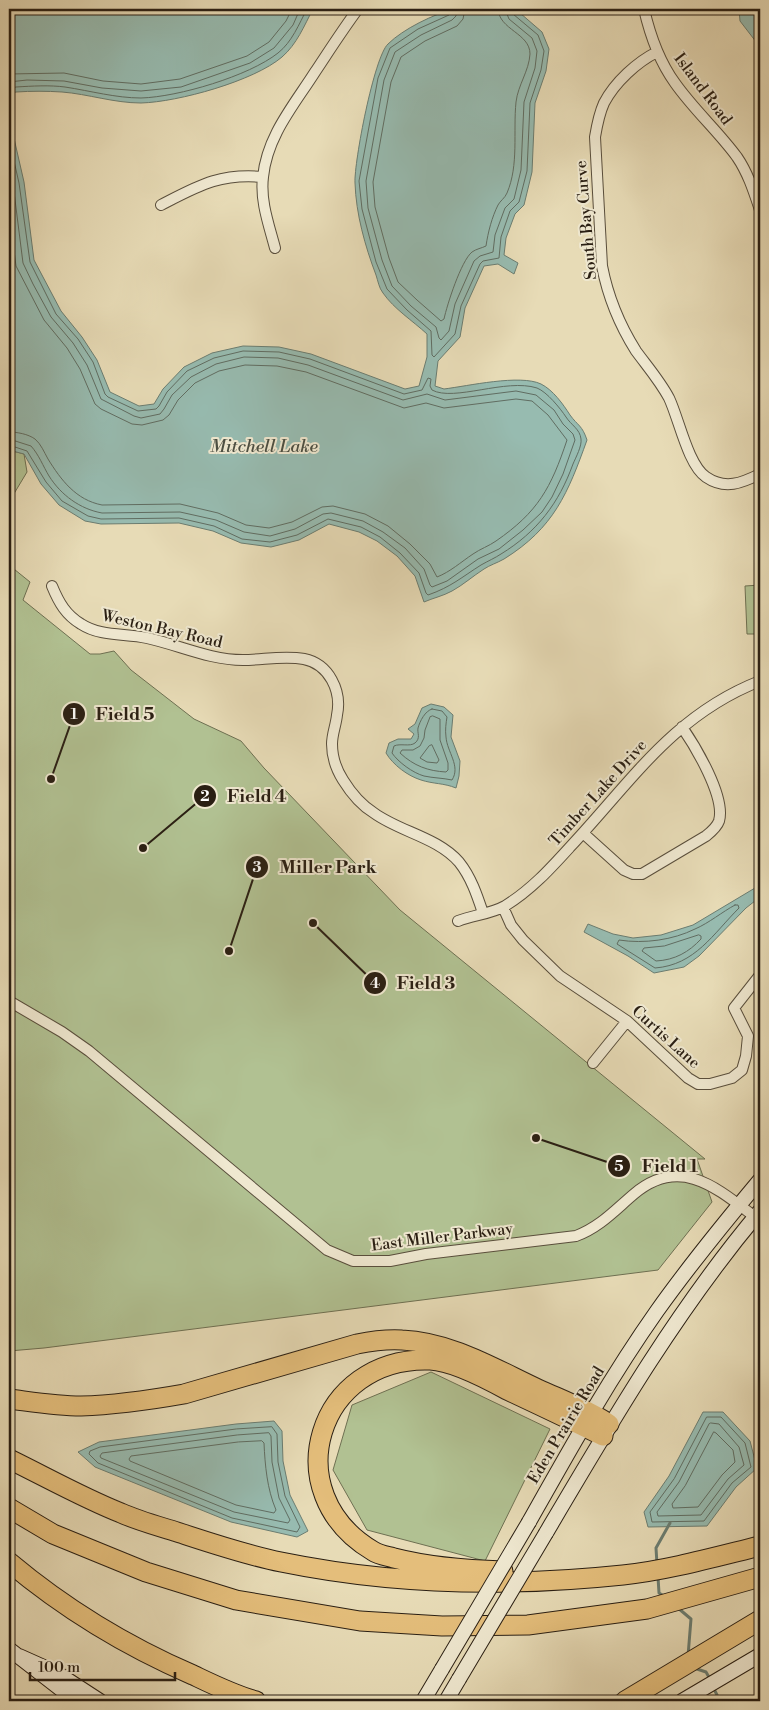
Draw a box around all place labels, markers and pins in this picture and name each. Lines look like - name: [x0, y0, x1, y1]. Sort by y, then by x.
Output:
- callout: Field 5: [61, 698, 165, 731]
- callout: Field 4: [192, 779, 297, 812]
- callout: Miller Park: [244, 850, 386, 883]
- callout: Field 3: [362, 966, 466, 999]
- callout: Field 1: [606, 1150, 708, 1183]

